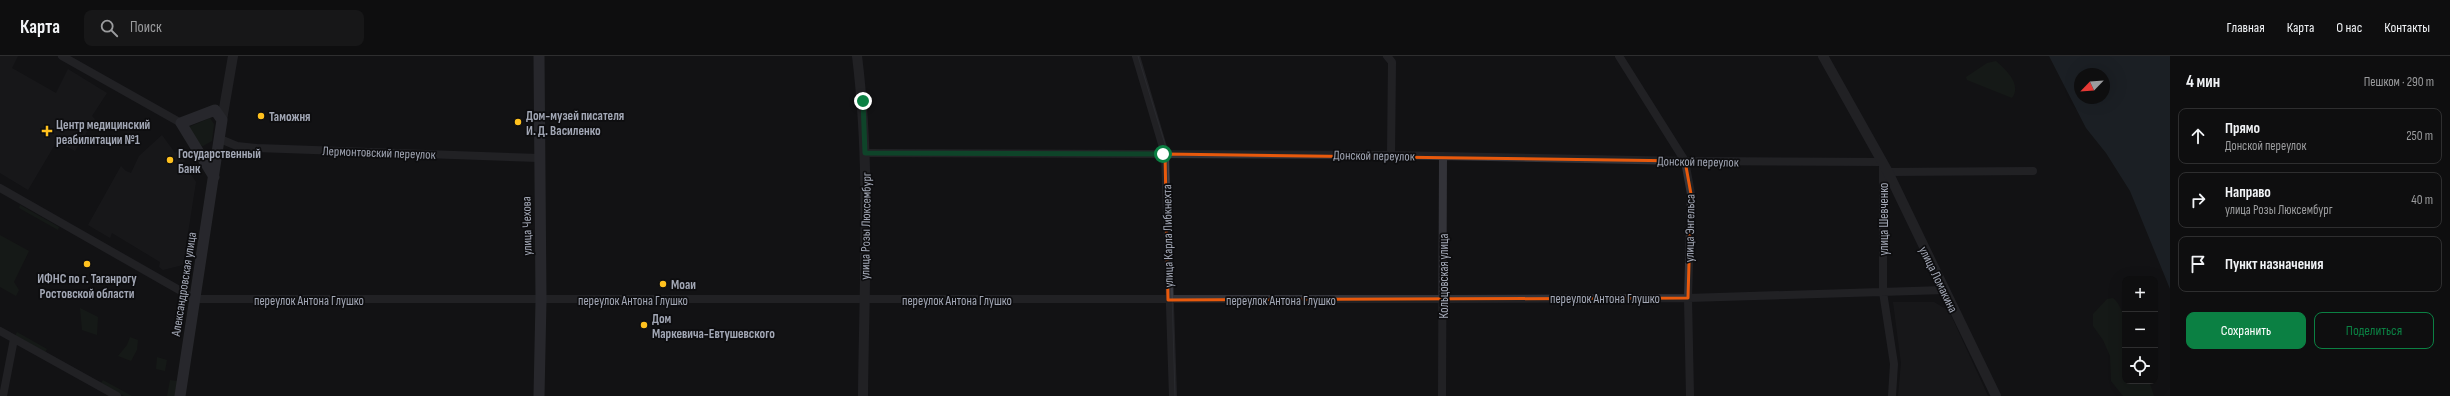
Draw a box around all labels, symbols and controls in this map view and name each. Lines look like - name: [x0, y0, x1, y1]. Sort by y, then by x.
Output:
- search box: [84, 10, 364, 46]
- text: Карта: [20, 16, 60, 39]
- icon: search: [98, 17, 120, 39]
- text: Поиск: [130, 18, 162, 37]
- text: Главная: [2227, 19, 2265, 36]
- text: Карта: [2287, 19, 2314, 36]
- text: О нас: [2336, 19, 2362, 36]
- text: Контакты: [2384, 19, 2430, 36]
- north arrow: [2074, 68, 2110, 104]
- text: 4 мин: [2186, 72, 2220, 92]
- text: Пешком · 290 m: [2364, 74, 2434, 90]
- route end: [854, 92, 872, 110]
- place label: Дом-музей писателя И. Д. Василенко: [526, 108, 624, 139]
- place label: Таможня: [269, 109, 311, 125]
- marker: Таможня: [256, 111, 266, 121]
- place label: Центр медицинский реабилитации №1: [56, 117, 151, 148]
- marker: Дом-музей писателя И. Д. Василенко: [513, 117, 523, 127]
- text: Прямо: [2225, 119, 2260, 138]
- marker: Центр медицинский реабилитации №1: [41, 125, 53, 137]
- icon: ahead: [2187, 125, 2209, 147]
- text: 250 m: [2406, 128, 2433, 144]
- text: Донской переулок: [2225, 138, 2306, 154]
- street label: Лермонтовский переулок: [322, 143, 436, 163]
- route start: [1154, 145, 1172, 163]
- place label: Государственный Банк: [178, 146, 261, 177]
- street label: Донской переулок: [1333, 147, 1415, 165]
- street label: Донской переулок: [1657, 153, 1739, 171]
- marker: Государственный Банк: [165, 155, 175, 165]
- street label: улица Розы Люксембург: [857, 172, 875, 280]
- street label: улица Шевченко: [1876, 183, 1892, 255]
- text: Направо: [2225, 183, 2271, 202]
- street label: улица Карла Либкнехта: [1159, 184, 1177, 288]
- icon: right: [2187, 189, 2209, 211]
- text: 40 m: [2411, 192, 2433, 208]
- street label: улица Энгельса: [1681, 194, 1699, 262]
- street label: улица Чехова: [518, 196, 536, 256]
- text: улица Розы Люксембург: [2225, 202, 2333, 218]
- street label: Александровская улица: [168, 231, 200, 338]
- street label: Кольцовская улица: [1436, 234, 1452, 318]
- street label: улица Ломакина: [1915, 244, 1961, 315]
- icon: arrive: [2187, 253, 2209, 275]
- text: Пункт назначения: [2225, 255, 2323, 274]
- marker: ИФНС по г. Таганрогу Ростовской области: [82, 259, 92, 269]
- place label: ИФНС по г. Таганрогу Ростовской области: [37, 271, 137, 302]
- map controls: [2122, 276, 2158, 384]
- button: +: [2122, 276, 2158, 312]
- place label: Моаи: [671, 277, 696, 293]
- marker: Моаи: [658, 279, 668, 289]
- street label: переулок Антона Глушко: [1550, 291, 1660, 307]
- street label: переулок Антона Глушко: [254, 293, 364, 309]
- street label: переулок Антона Глушко: [578, 293, 688, 309]
- street label: переулок Антона Глушко: [902, 293, 1012, 309]
- street label: переулок Антона Глушко: [1226, 293, 1336, 309]
- place label: Дом Маркевича-Евтушевского: [652, 311, 775, 342]
- button: −: [2122, 312, 2158, 348]
- button: Сохранить: [2186, 312, 2306, 349]
- button: Поделиться: [2314, 312, 2434, 349]
- marker: Дом Маркевича-Евтушевского: [639, 320, 649, 330]
- button: locate: [2122, 348, 2158, 384]

